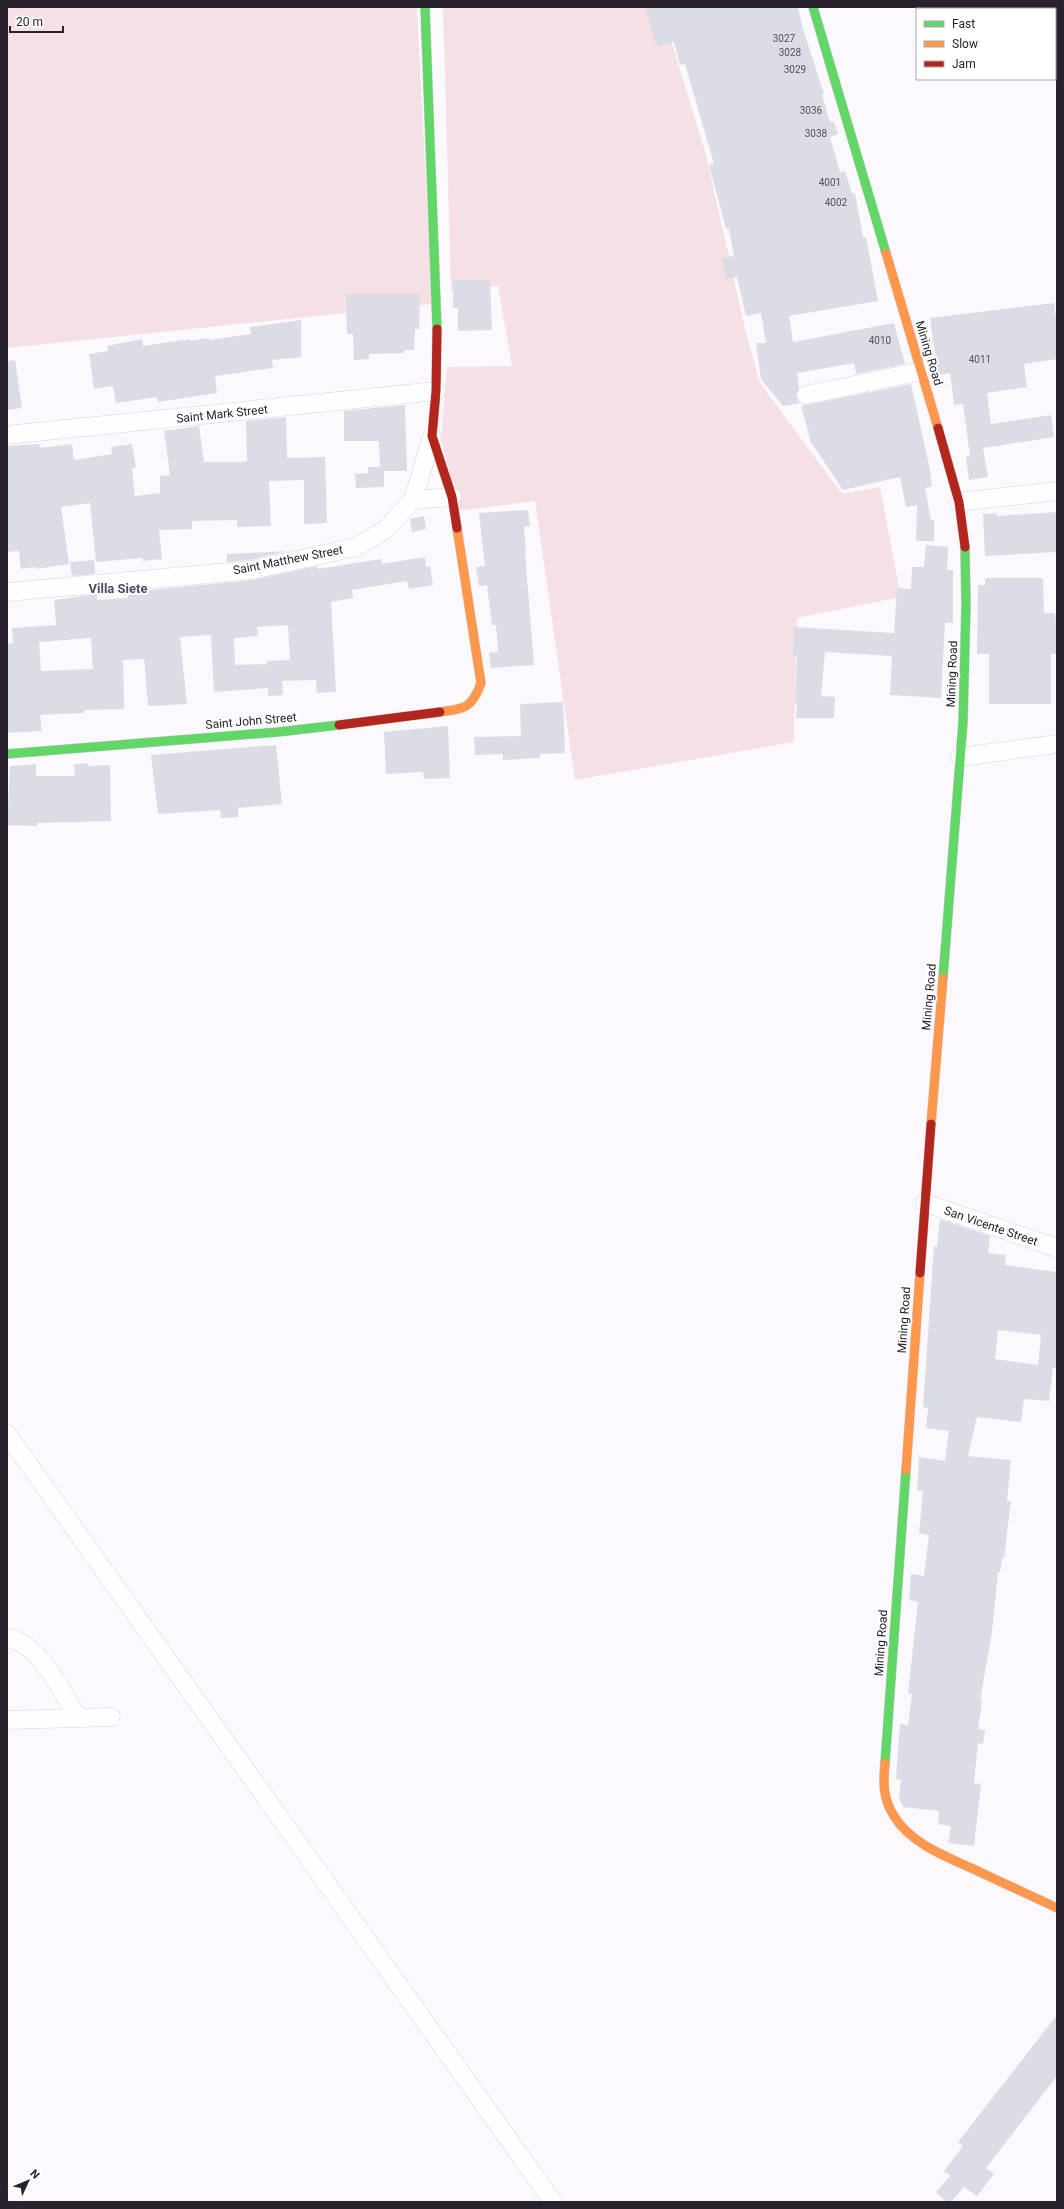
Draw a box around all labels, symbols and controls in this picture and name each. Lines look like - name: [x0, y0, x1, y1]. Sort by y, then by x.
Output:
- scale bar: [10, 8, 63, 34]
- legend: [916, 8, 1056, 80]
- text: 20 m: [16, 15, 43, 29]
- text: Fast: [952, 17, 975, 31]
- house number: 3027: [773, 33, 796, 44]
- text: Slow: [952, 37, 978, 51]
- house number: 3028: [779, 47, 802, 58]
- text: Jam: [952, 57, 976, 71]
- house number: 3029: [784, 64, 806, 75]
- house number: 3036: [800, 105, 823, 116]
- house number: 3038: [805, 128, 828, 139]
- house number: 4001: [819, 177, 841, 188]
- house number: 4002: [825, 197, 848, 208]
- street label: Mining Road: [913, 319, 945, 387]
- house number: 4010: [869, 335, 892, 346]
- house number: 4011: [969, 354, 991, 365]
- street label: Saint Mark Street: [176, 402, 268, 426]
- street label: Saint Matthew Street: [232, 542, 344, 578]
- district label: Villa Siete: [89, 581, 147, 596]
- street label: Mining Road: [944, 640, 960, 708]
- street label: Saint John Street: [205, 710, 297, 732]
- street label: Mining Road: [919, 963, 939, 1031]
- street label: San Vicente Street: [942, 1203, 1040, 1249]
- street label: Mining Road: [895, 1286, 913, 1354]
- street label: Mining Road: [872, 1609, 890, 1677]
- north arrow: [8, 2161, 48, 2201]
- text: N: [27, 2167, 42, 2182]

